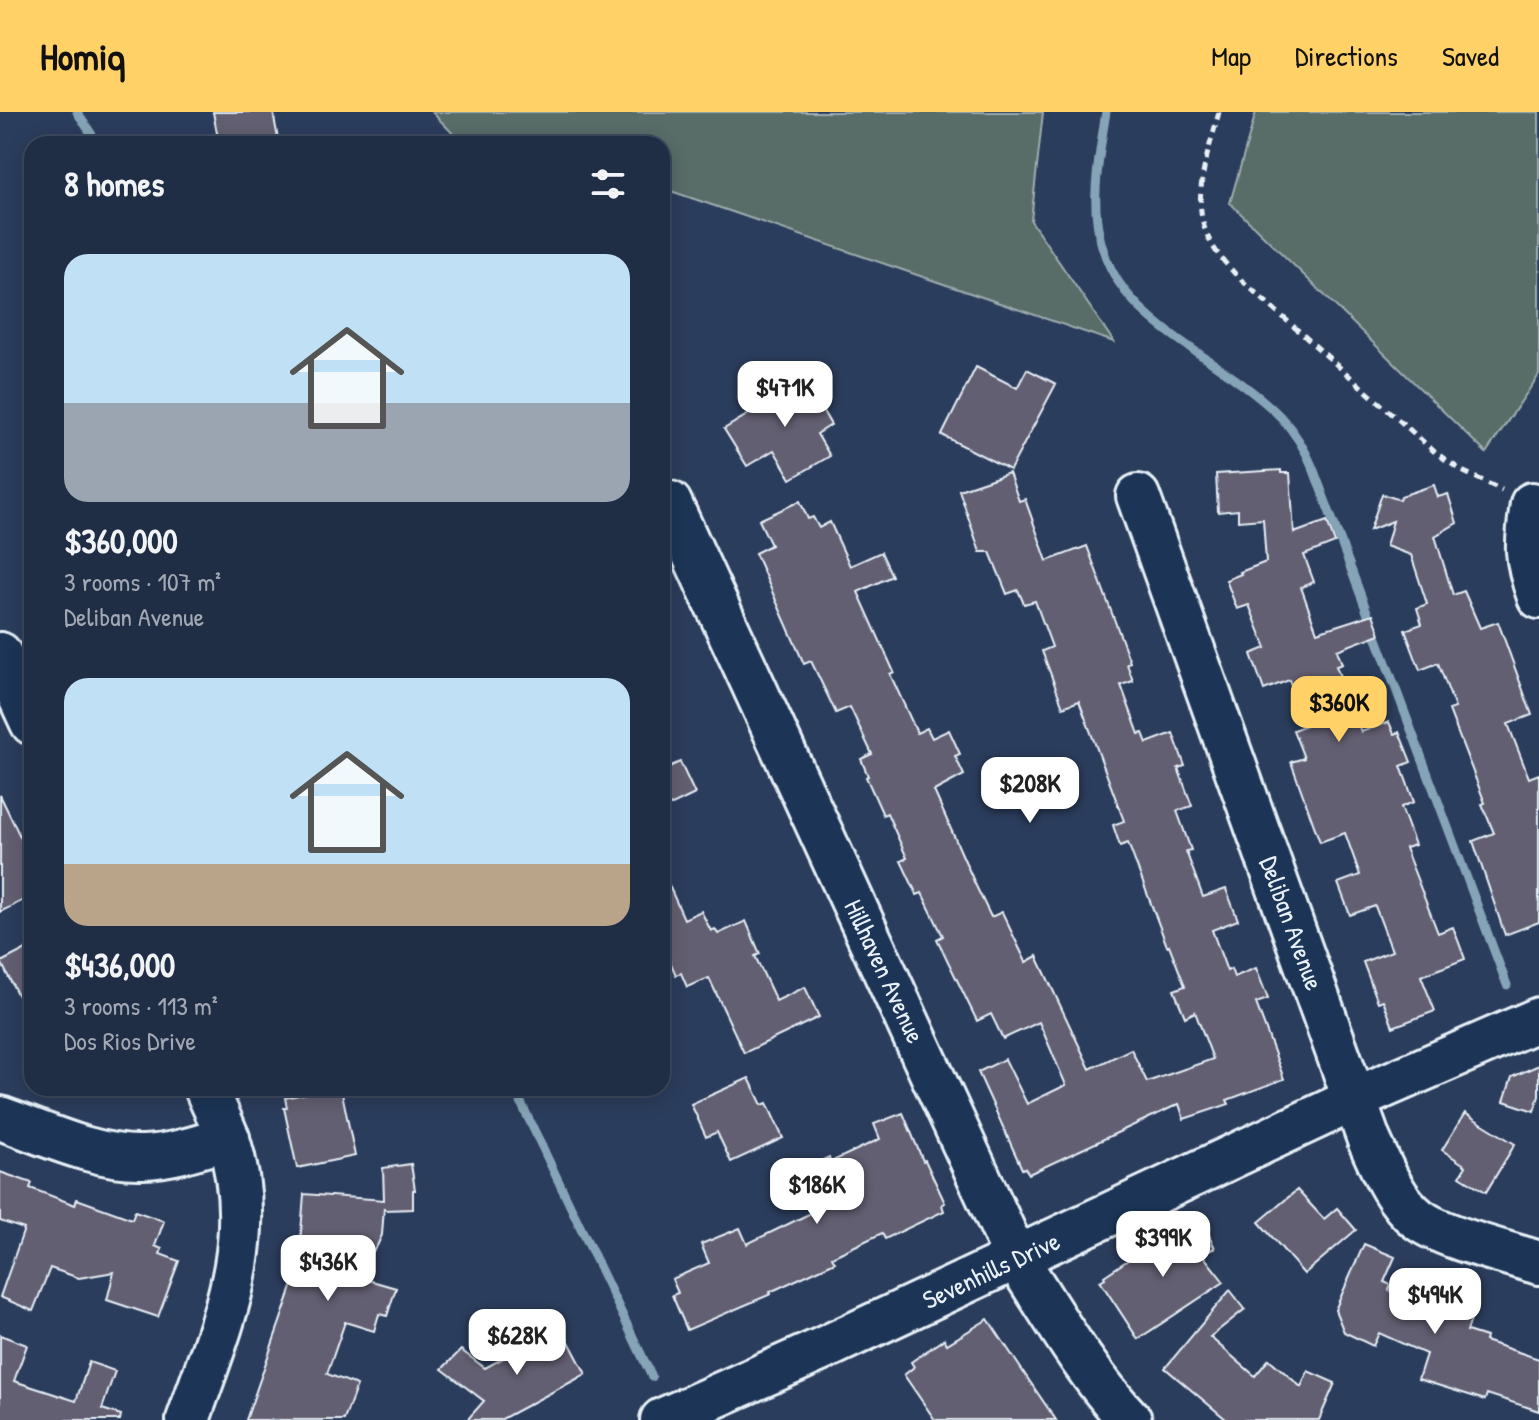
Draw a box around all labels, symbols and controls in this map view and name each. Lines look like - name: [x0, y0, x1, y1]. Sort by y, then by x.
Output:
- text: Homiq: [40, 30, 125, 82]
- text: Map: [1211, 37, 1251, 75]
- text: Directions: [1295, 37, 1398, 75]
- text: Saved: [1442, 37, 1499, 75]
- text: 8 homes: [64, 161, 164, 207]
- icon: filters: [586, 162, 630, 206]
- icon: home: [275, 306, 419, 450]
- pin: $471K: [729, 361, 841, 429]
- text: $471K: [756, 369, 814, 404]
- text: $360,000: [64, 518, 178, 564]
- text: 3 rooms · 107 m²: [64, 564, 221, 599]
- text: Deliban Avenue: [64, 599, 204, 634]
- pin: $360K: [1283, 676, 1395, 744]
- text: $360K: [1309, 684, 1369, 719]
- icon: home: [275, 730, 419, 874]
- pin: $208K: [974, 757, 1086, 825]
- text: $208K: [999, 765, 1061, 800]
- street label: Deliban Avenue: [1252, 851, 1332, 995]
- street label: Hillhaven Avenue: [836, 893, 934, 1049]
- text: $436,000: [64, 942, 175, 988]
- text: 3 rooms · 113 m²: [64, 988, 218, 1023]
- text: Dos Rios Drive: [64, 1023, 196, 1058]
- pin: $186K: [761, 1158, 873, 1226]
- text: $186K: [788, 1166, 846, 1201]
- pin: $399K: [1107, 1211, 1219, 1279]
- text: $399K: [1134, 1219, 1192, 1254]
- street label: Sevenhills Drive: [917, 1223, 1065, 1317]
- pin: $436K: [272, 1235, 384, 1303]
- text: $436K: [299, 1243, 357, 1278]
- pin: $494K: [1379, 1268, 1491, 1336]
- text: $494K: [1407, 1276, 1463, 1311]
- pin: $628K: [461, 1309, 573, 1377]
- text: $628K: [487, 1317, 547, 1352]

